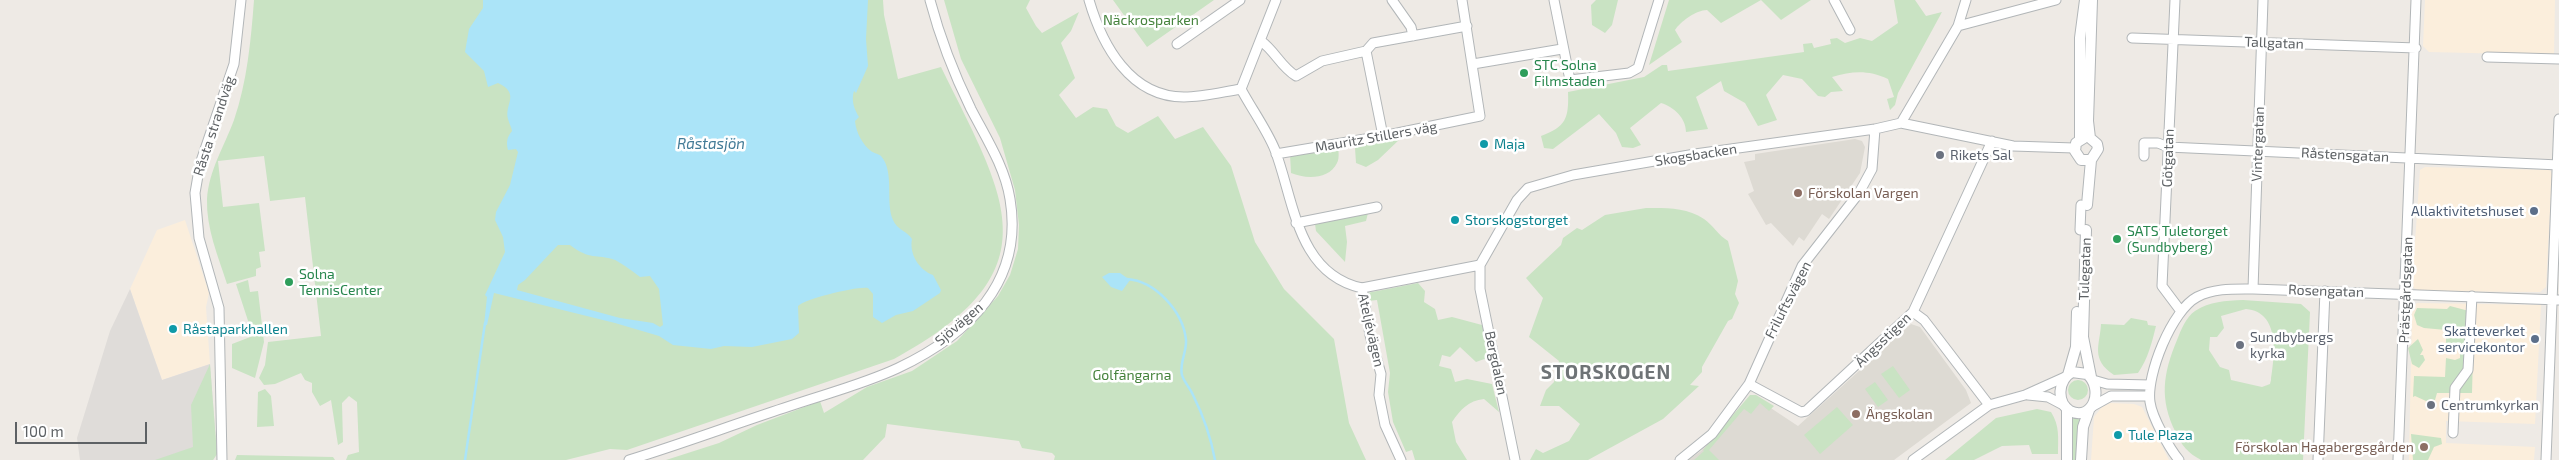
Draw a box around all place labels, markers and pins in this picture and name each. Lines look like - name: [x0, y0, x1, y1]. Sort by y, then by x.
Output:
- place label: STC Solna Filmstaden: [1534, 57, 1605, 90]
- marker: STC Solna Filmstaden: [1518, 67, 1530, 79]
- place label: Maja: [1494, 136, 1525, 152]
- marker: Maja: [1478, 138, 1490, 150]
- place label: Rikets Sal: [1950, 147, 2012, 163]
- marker: Rikets Sal: [1934, 149, 1946, 161]
- place label: Förskolan Vargen: [1808, 185, 1919, 201]
- marker: Förskolan Vargen: [1792, 187, 1804, 199]
- place label: Allaktivitetshuset: [2411, 203, 2524, 219]
- marker: Allaktivitetshuset: [2528, 205, 2540, 217]
- place label: Storskogstorget: [1465, 212, 1568, 228]
- marker: Storskogstorget: [1449, 214, 1461, 226]
- place label: SATS Tuletorget (Sundbyberg): [2127, 223, 2228, 256]
- marker: SATS Tuletorget (Sundbyberg): [2111, 233, 2123, 245]
- place label: Solna TennisCenter: [299, 266, 382, 298]
- marker: Solna TennisCenter: [283, 276, 295, 288]
- place label: Råstaparkhallen: [183, 321, 288, 337]
- marker: Råstaparkhallen: [167, 323, 179, 335]
- place label: Skatteverket servicekontor: [2438, 323, 2525, 356]
- place label: Sundbybergs kyrka: [2250, 329, 2333, 362]
- marker: Skatteverket servicekontor: [2529, 333, 2541, 345]
- marker: Sundbybergs kyrka: [2234, 339, 2246, 351]
- place label: Centrumkyrkan: [2441, 397, 2539, 413]
- marker: Centrumkyrkan: [2425, 399, 2437, 411]
- place label: Ängskolan: [1866, 406, 1933, 422]
- marker: Ängskolan: [1850, 408, 1862, 420]
- place label: Tule Plaza: [2128, 427, 2193, 443]
- marker: Tule Plaza: [2112, 429, 2124, 441]
- place label: Förskolan Hagabergsgården: [2235, 439, 2414, 455]
- marker: Förskolan Hagabergsgården: [2418, 441, 2430, 453]

